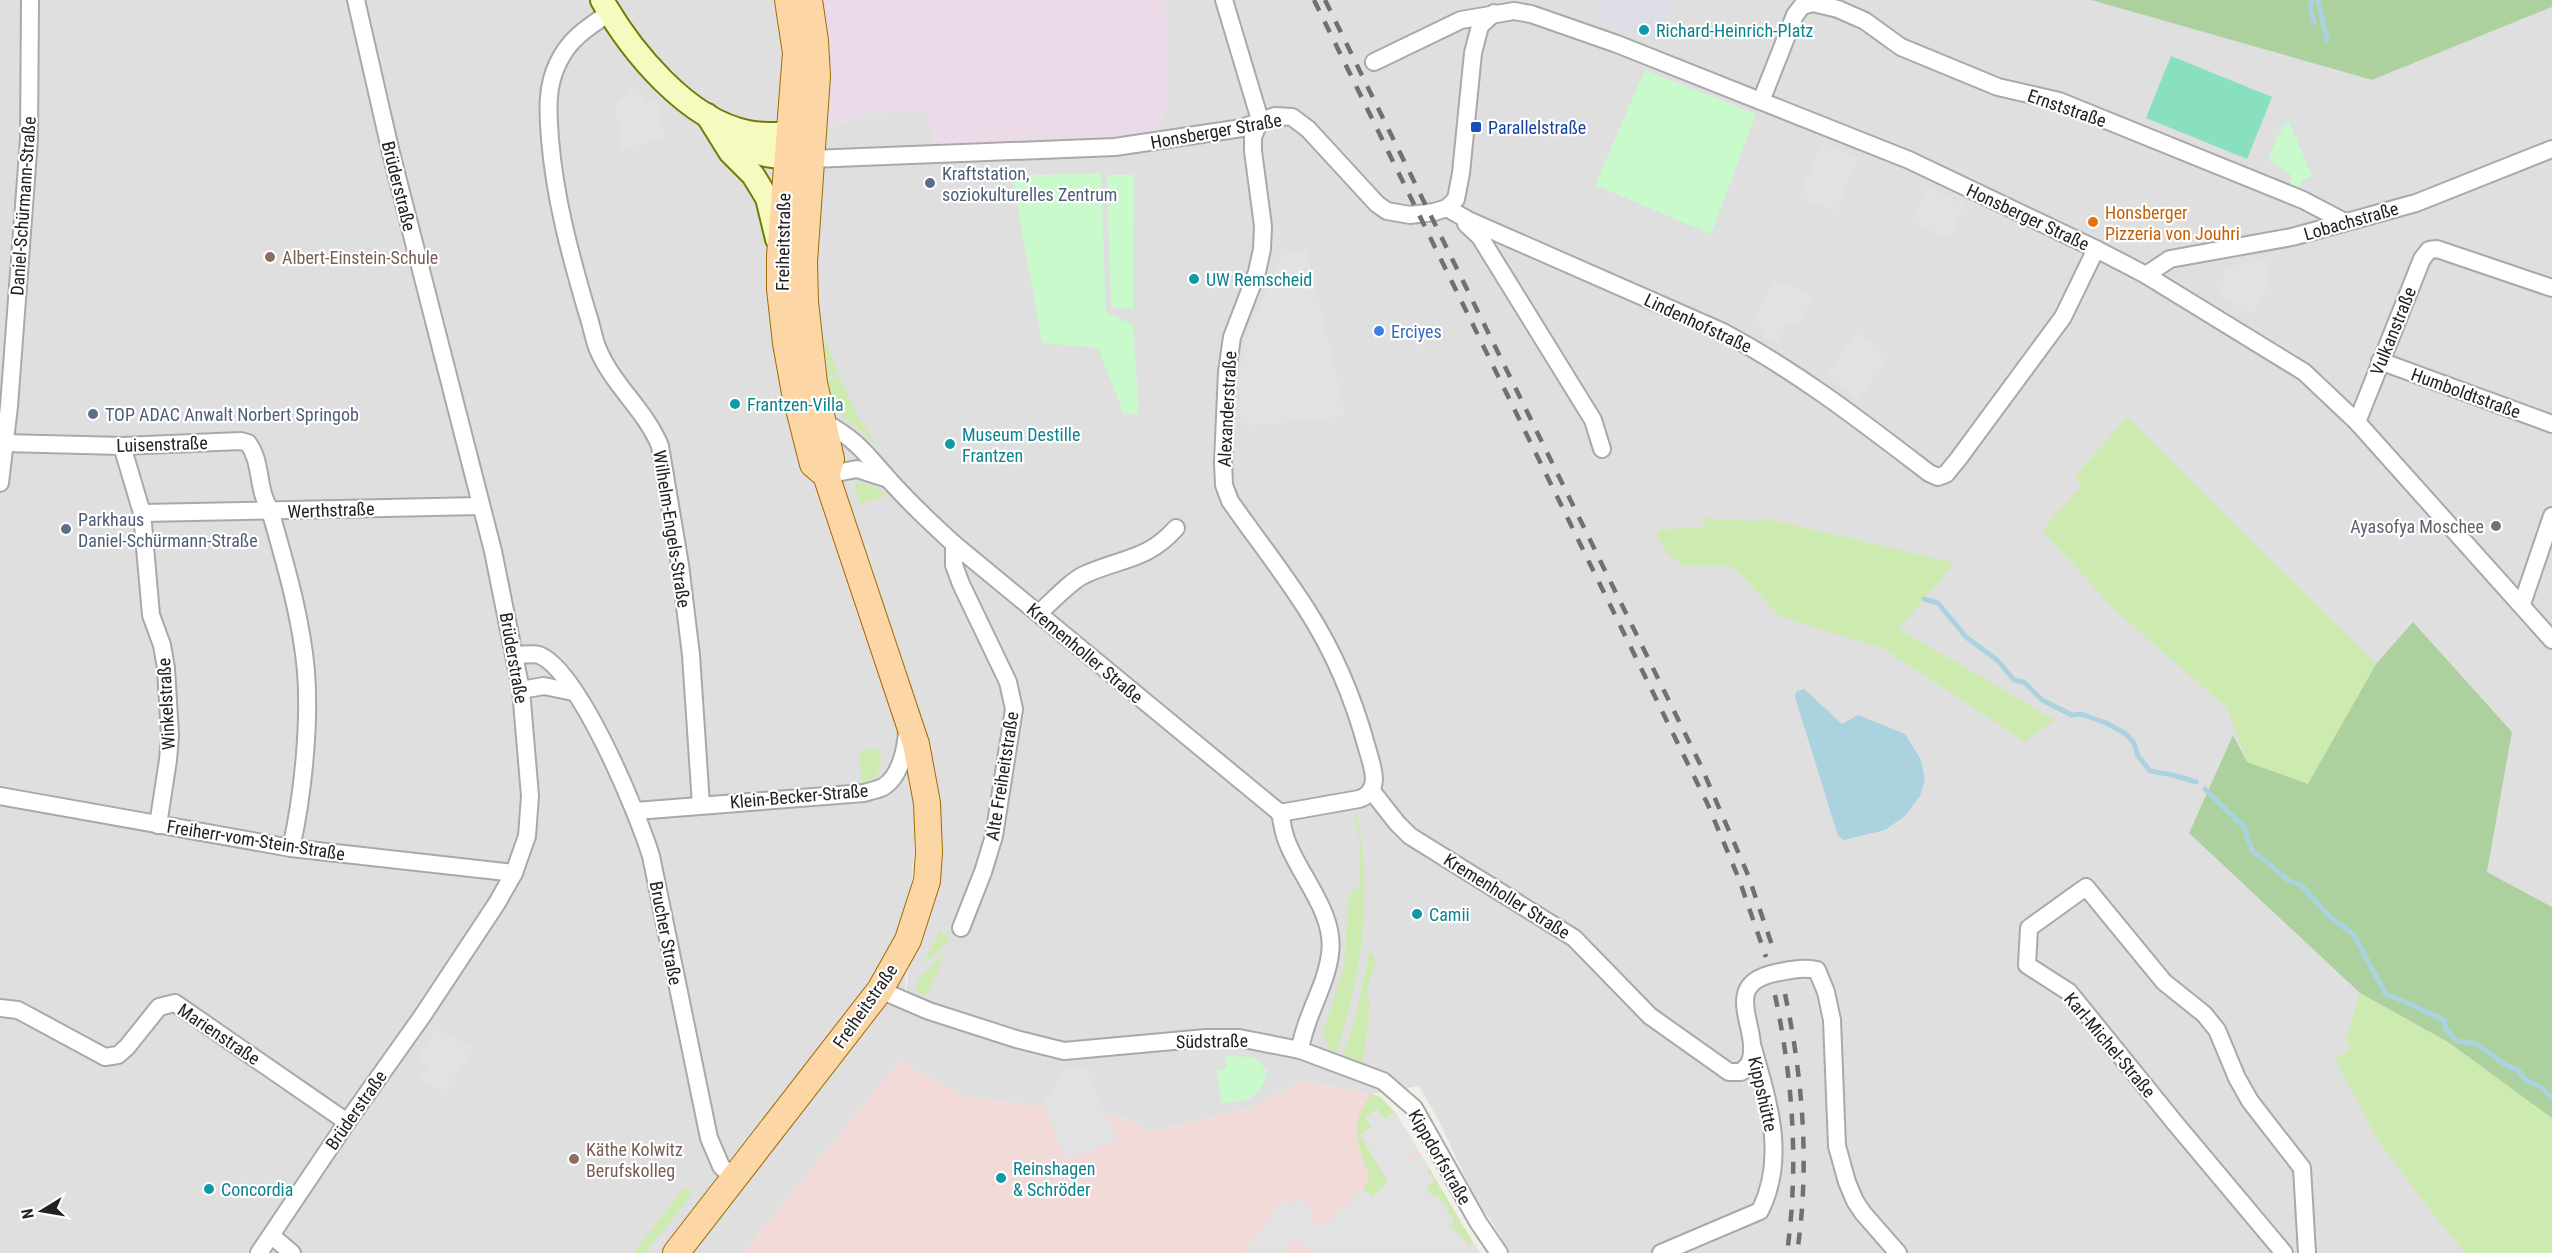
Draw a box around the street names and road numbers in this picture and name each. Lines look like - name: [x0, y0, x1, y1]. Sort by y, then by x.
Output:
- street label: Ernststraße: [2025, 85, 2109, 131]
- street label: Honsberger Straße: [1149, 109, 1283, 153]
- street label: Daniel-Schürmann-Straße: [6, 116, 40, 296]
- street label: Brüderstraße: [378, 139, 420, 233]
- street label: Honsberger Straße: [1963, 179, 2093, 255]
- street label: Freiheitstraße: [772, 193, 794, 291]
- street label: Lobachstraße: [2301, 198, 2401, 244]
- street label: Vulkanstraße: [2366, 284, 2420, 378]
- street label: Lindenhofstraße: [1641, 289, 1755, 357]
- street label: Alexanderstraße: [1213, 350, 1241, 468]
- street label: Humboldtstraße: [2408, 363, 2524, 423]
- street label: Luisenstraße: [116, 432, 208, 456]
- street label: Wilhelm-Engels-Straße: [649, 449, 695, 609]
- street label: Werthstraße: [287, 498, 375, 522]
- street label: Kremenholler Straße: [1023, 598, 1147, 708]
- street label: Brüderstraße: [496, 611, 532, 705]
- street label: Winkelstraße: [153, 657, 179, 751]
- street label: Alte Freiheitstraße: [981, 710, 1023, 842]
- street label: Klein-Becker-Straße: [729, 779, 869, 813]
- street label: Freiherr-vom-Stein-Straße: [165, 816, 347, 864]
- street label: Kremenholler Straße: [1440, 849, 1574, 943]
- street label: Brucher Straße: [646, 879, 686, 987]
- street label: Freiheitstraße: [828, 960, 902, 1052]
- street label: Karl-Michel-Straße: [2060, 988, 2160, 1102]
- street label: Marienstraße: [174, 999, 264, 1069]
- street label: Südstraße: [1176, 1030, 1248, 1052]
- street label: Kippshütte: [1744, 1054, 1782, 1134]
- street label: Brüderstraße: [321, 1066, 391, 1154]
- street label: Kippdorfstraße: [1404, 1106, 1476, 1208]

